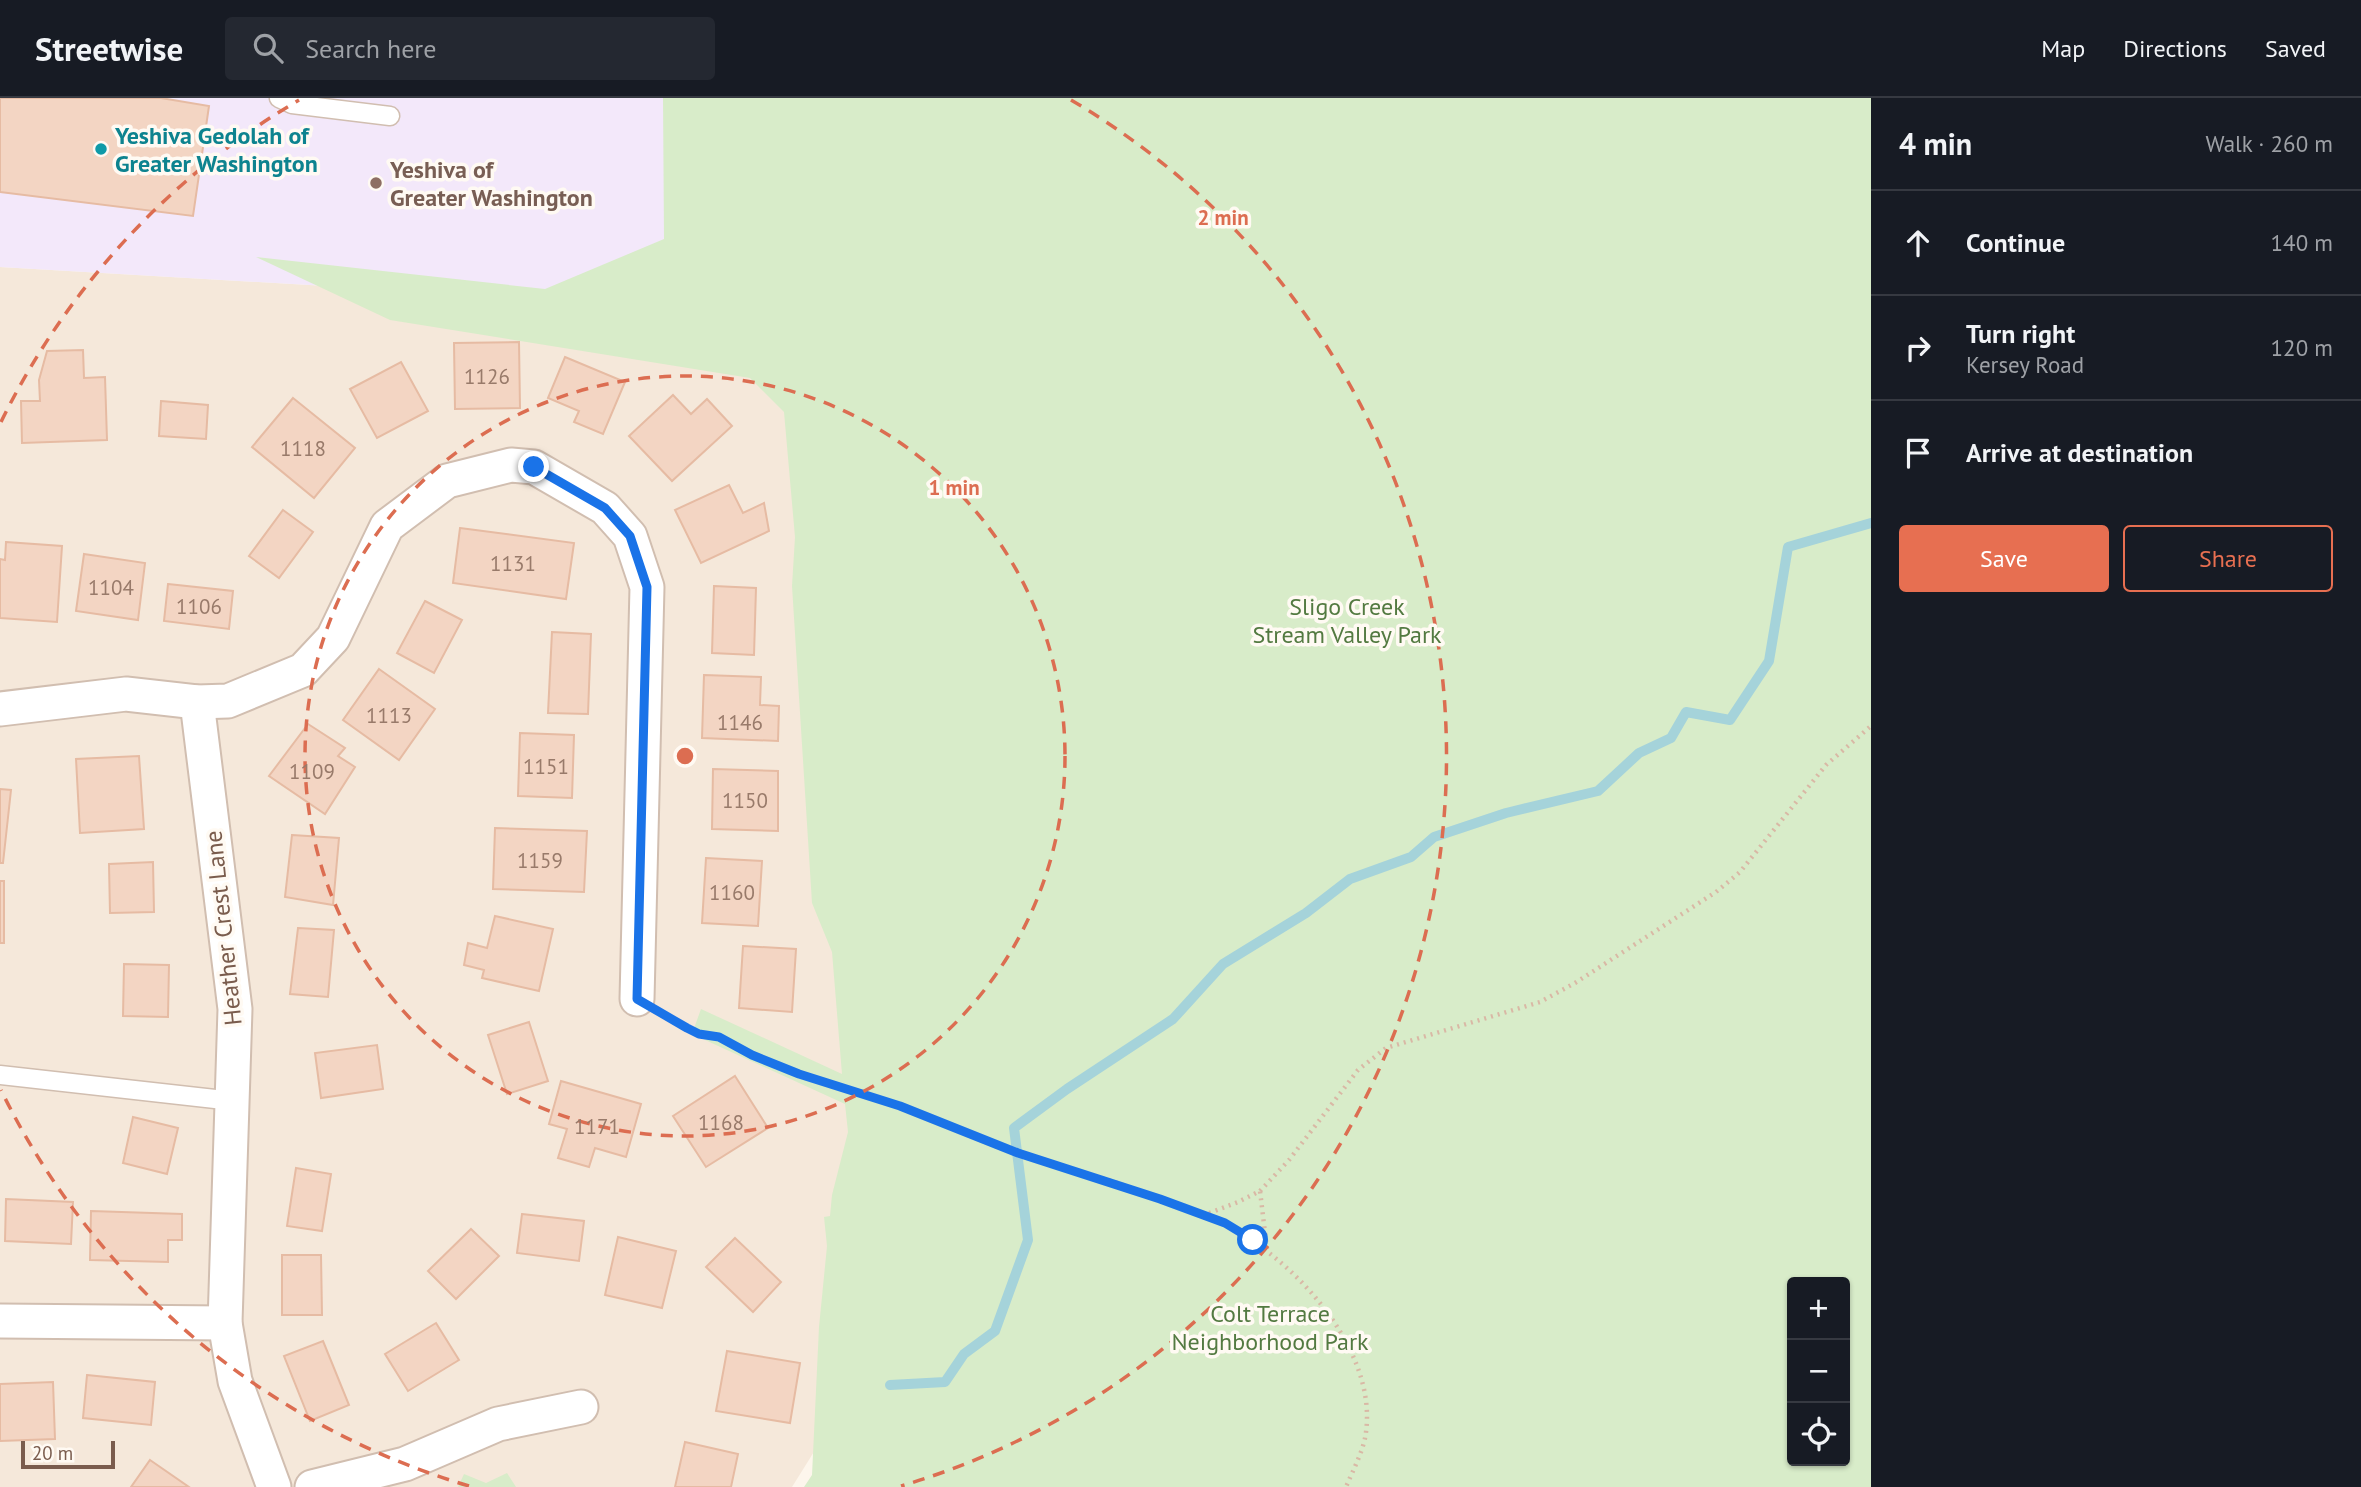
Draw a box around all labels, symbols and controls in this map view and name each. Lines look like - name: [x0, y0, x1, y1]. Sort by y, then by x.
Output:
- search box: [225, 17, 715, 80]
- text: Streetwise: [35, 27, 183, 70]
- icon: search: [249, 29, 287, 67]
- text: Search here: [305, 32, 436, 65]
- text: Map: [2041, 33, 2085, 64]
- text: Directions: [2123, 33, 2227, 64]
- text: Saved: [2265, 33, 2326, 64]
- place label: Yeshiva Gedolah of Greater Washington: [114, 120, 318, 179]
- text: 4 min: [1899, 124, 1972, 163]
- text: Walk · 260 m: [2206, 129, 2333, 158]
- marker: Yeshiva Gedolah of Greater Washington: [93, 141, 109, 157]
- place label: Yeshiva of Greater Washington: [389, 154, 593, 213]
- marker: Yeshiva of Greater Washington: [368, 175, 384, 191]
- text: 2 min: [1197, 204, 1249, 231]
- icon: ahead: [1899, 224, 1937, 262]
- text: Continue: [1966, 226, 2065, 259]
- text: 140 m: [2271, 228, 2333, 257]
- text: Turn right: [1966, 317, 2075, 350]
- icon: right: [1899, 329, 1937, 367]
- text: 120 m: [2271, 333, 2333, 362]
- text: Kersey Road: [1966, 350, 2084, 379]
- house number: 1126: [464, 363, 510, 390]
- icon: arrive: [1899, 434, 1937, 472]
- house number: 1118: [280, 435, 326, 462]
- text: Arrive at destination: [1966, 436, 2193, 469]
- route end: [518, 451, 549, 482]
- text: 1 min: [928, 474, 980, 501]
- button: Save: [1899, 525, 2109, 592]
- button: Share: [2123, 525, 2333, 592]
- house number: 1131: [490, 550, 536, 577]
- house number: 1104: [88, 574, 134, 601]
- park label: Sligo Creek Stream Valley Park: [1252, 591, 1442, 650]
- house number: 1106: [176, 593, 222, 620]
- house number: 1113: [366, 702, 412, 729]
- house number: 1146: [717, 709, 763, 736]
- centre of rings: [673, 744, 697, 768]
- house number: 1151: [523, 753, 569, 780]
- house number: 1109: [289, 758, 335, 785]
- house number: 1150: [722, 787, 768, 814]
- street label: Heather Crest Lane: [197, 829, 249, 1027]
- house number: 1159: [517, 847, 563, 874]
- house number: 1160: [709, 879, 755, 906]
- house number: 1168: [698, 1109, 744, 1136]
- house number: 1171: [574, 1113, 620, 1140]
- route start: [1237, 1224, 1268, 1255]
- map controls: [1787, 1277, 1850, 1466]
- button: +: [1787, 1277, 1850, 1340]
- park label: Colt Terrace Neighborhood Park: [1171, 1298, 1369, 1357]
- button: −: [1787, 1340, 1850, 1403]
- button: locate: [1787, 1403, 1850, 1466]
- scale bar: [21, 1438, 116, 1470]
- text: 20 m: [32, 1441, 73, 1465]

